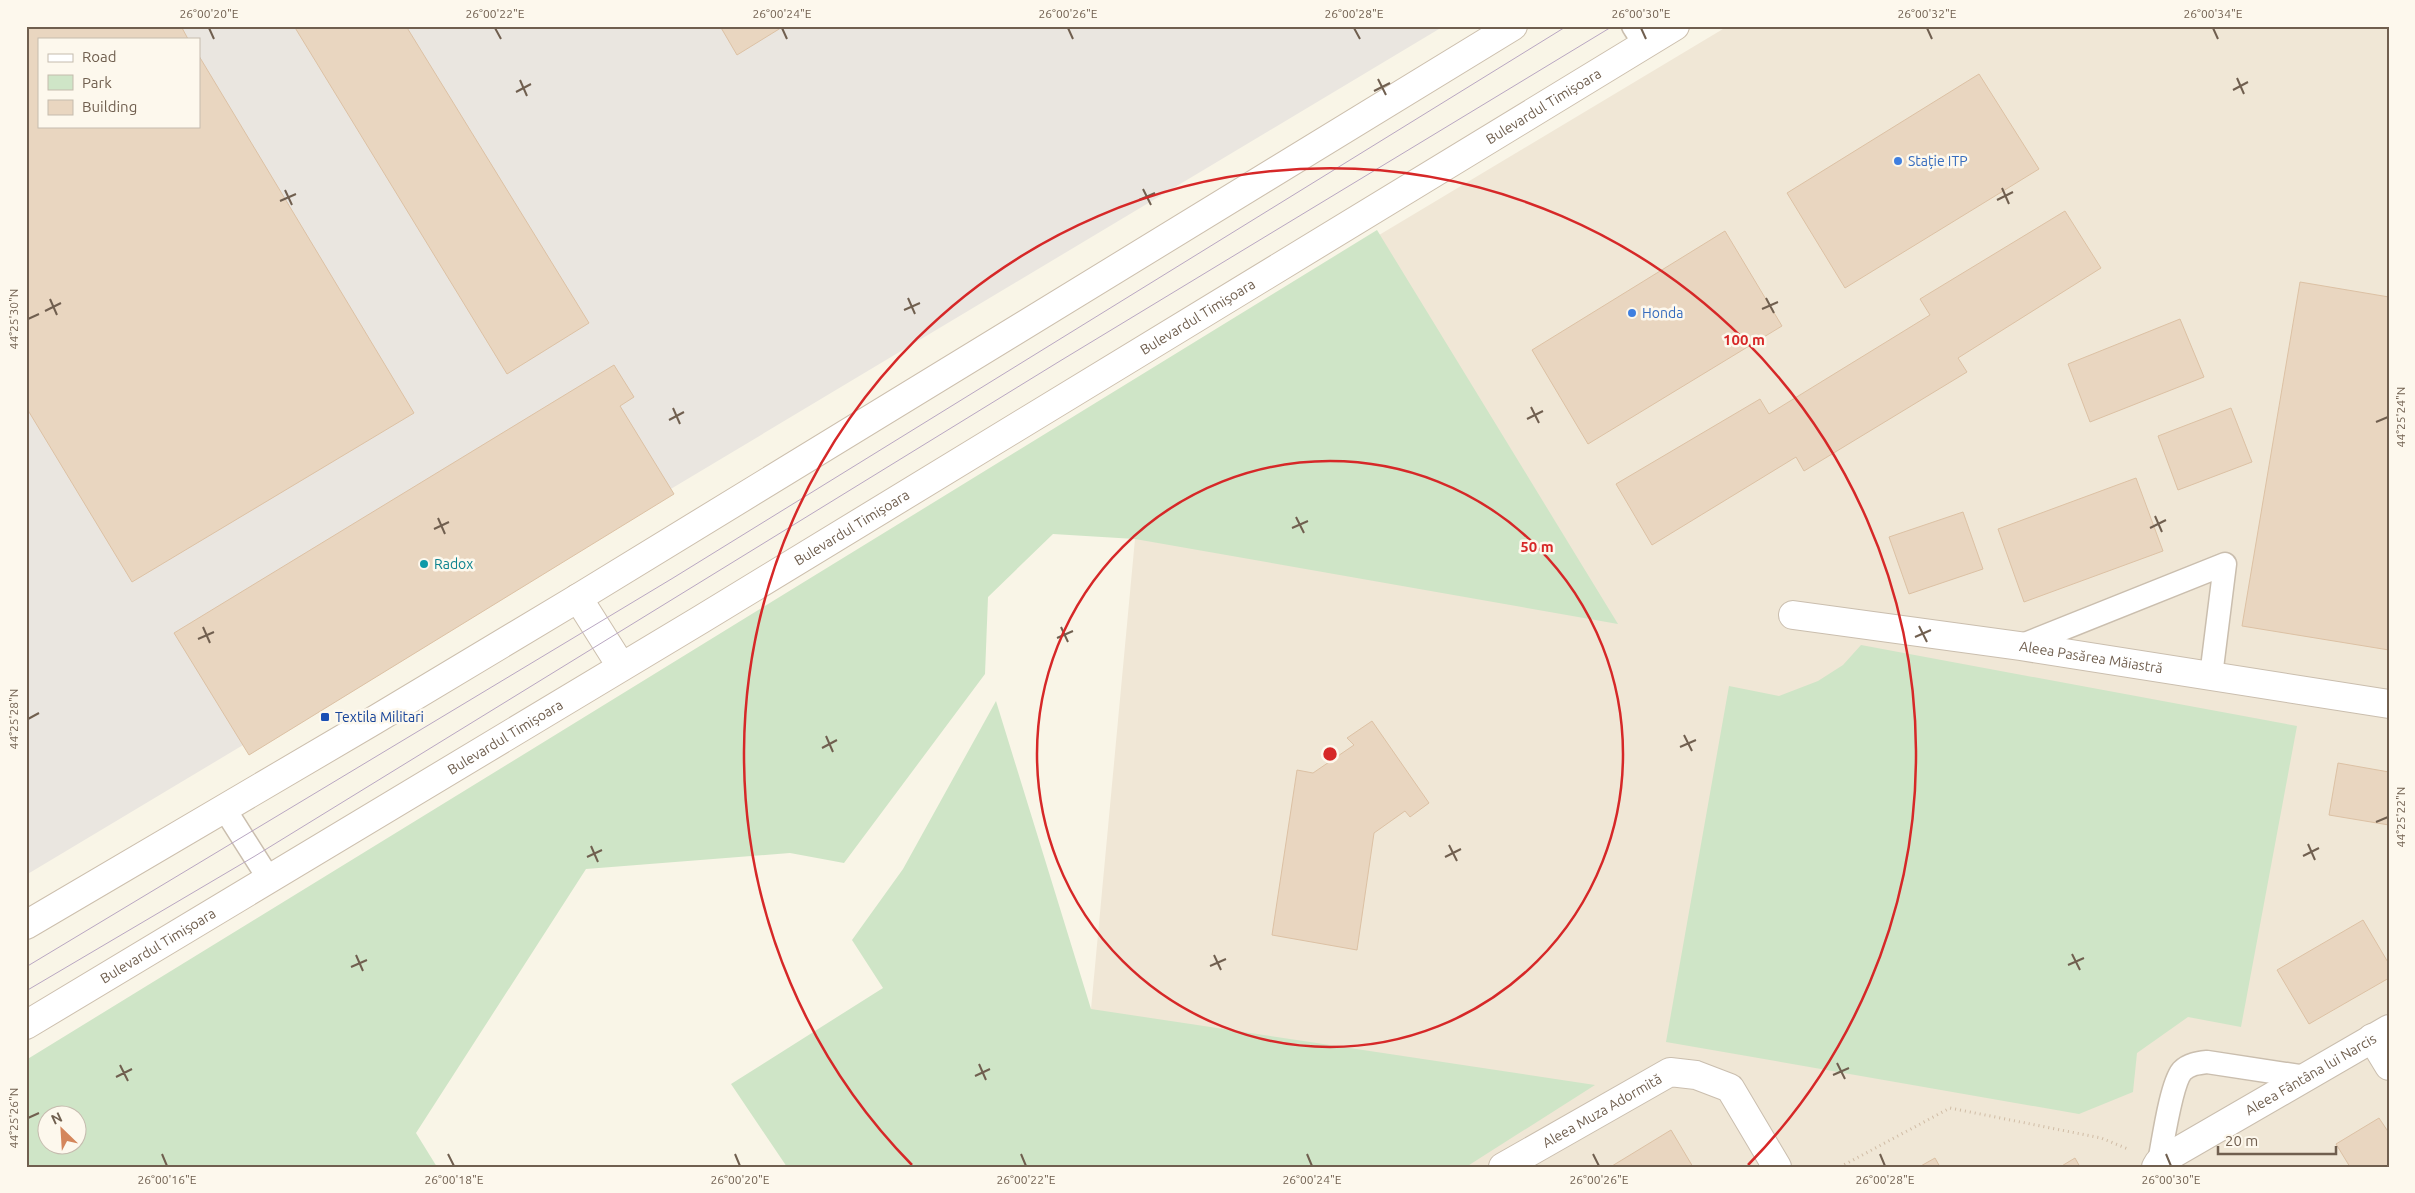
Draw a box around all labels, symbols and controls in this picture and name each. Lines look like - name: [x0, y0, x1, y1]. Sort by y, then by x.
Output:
- text: 26°00'20"E: [180, 7, 239, 20]
- text: 26°00'22"E: [466, 7, 525, 20]
- text: 26°00'24"E: [753, 7, 812, 20]
- text: 26°00'26"E: [1039, 7, 1098, 20]
- text: 26°00'28"E: [1325, 7, 1384, 20]
- text: 26°00'30"E: [1612, 7, 1671, 20]
- text: 26°00'32"E: [1898, 7, 1957, 20]
- text: 26°00'34"E: [2184, 7, 2243, 20]
- legend: [38, 38, 200, 128]
- text: Road: [82, 48, 117, 65]
- street label: Bulevardul Timișoara: [1483, 65, 1604, 147]
- text: Park: [82, 74, 112, 91]
- text: Building: [82, 98, 137, 115]
- place label: Stație ITP: [1908, 153, 1968, 169]
- marker: Stație ITP: [1892, 155, 1904, 167]
- street label: Bulevardul Timișoara: [1137, 276, 1258, 358]
- text: 44°25'30"N: [7, 289, 20, 349]
- place label: Honda: [1642, 305, 1683, 321]
- marker: Honda: [1626, 307, 1638, 319]
- text: 100 m: [1723, 331, 1765, 348]
- text: 44°25'24"N: [2394, 387, 2407, 447]
- street label: Bulevardul Timișoara: [791, 486, 912, 569]
- text: 50 m: [1520, 538, 1554, 555]
- place label: Radox: [434, 556, 473, 572]
- marker: Radox: [418, 558, 430, 570]
- street label: Aleea Pasărea Măiastră: [2018, 638, 2164, 676]
- text: 44°25'28"N: [7, 689, 20, 749]
- street label: Bulevardul Timișoara: [445, 696, 566, 778]
- place label: Textila Militari: [335, 709, 424, 725]
- marker: Textila Militari: [319, 711, 331, 723]
- centre of rings: [1321, 745, 1339, 763]
- text: 44°25'22"N: [2394, 787, 2407, 847]
- street label: Bulevardul Timișoara: [97, 905, 219, 986]
- street label: Aleea Fântâna lui Narcis: [2242, 1030, 2379, 1118]
- street label: Aleea Muza Adormită: [1540, 1070, 1665, 1151]
- text: 44°25'26"N: [7, 1088, 20, 1148]
- north arrow: [38, 1106, 88, 1156]
- text: N: [48, 1109, 65, 1128]
- scale bar: [2218, 1123, 2335, 1155]
- text: 20 m: [2225, 1132, 2258, 1149]
- text: 26°00'16"E: [138, 1173, 197, 1186]
- text: 26°00'18"E: [425, 1173, 484, 1186]
- text: 26°00'20"E: [711, 1173, 770, 1186]
- text: 26°00'22"E: [997, 1173, 1056, 1186]
- text: 26°00'24"E: [1283, 1173, 1342, 1186]
- text: 26°00'26"E: [1570, 1173, 1629, 1186]
- text: 26°00'28"E: [1856, 1173, 1915, 1186]
- text: 26°00'30"E: [2142, 1173, 2201, 1186]

